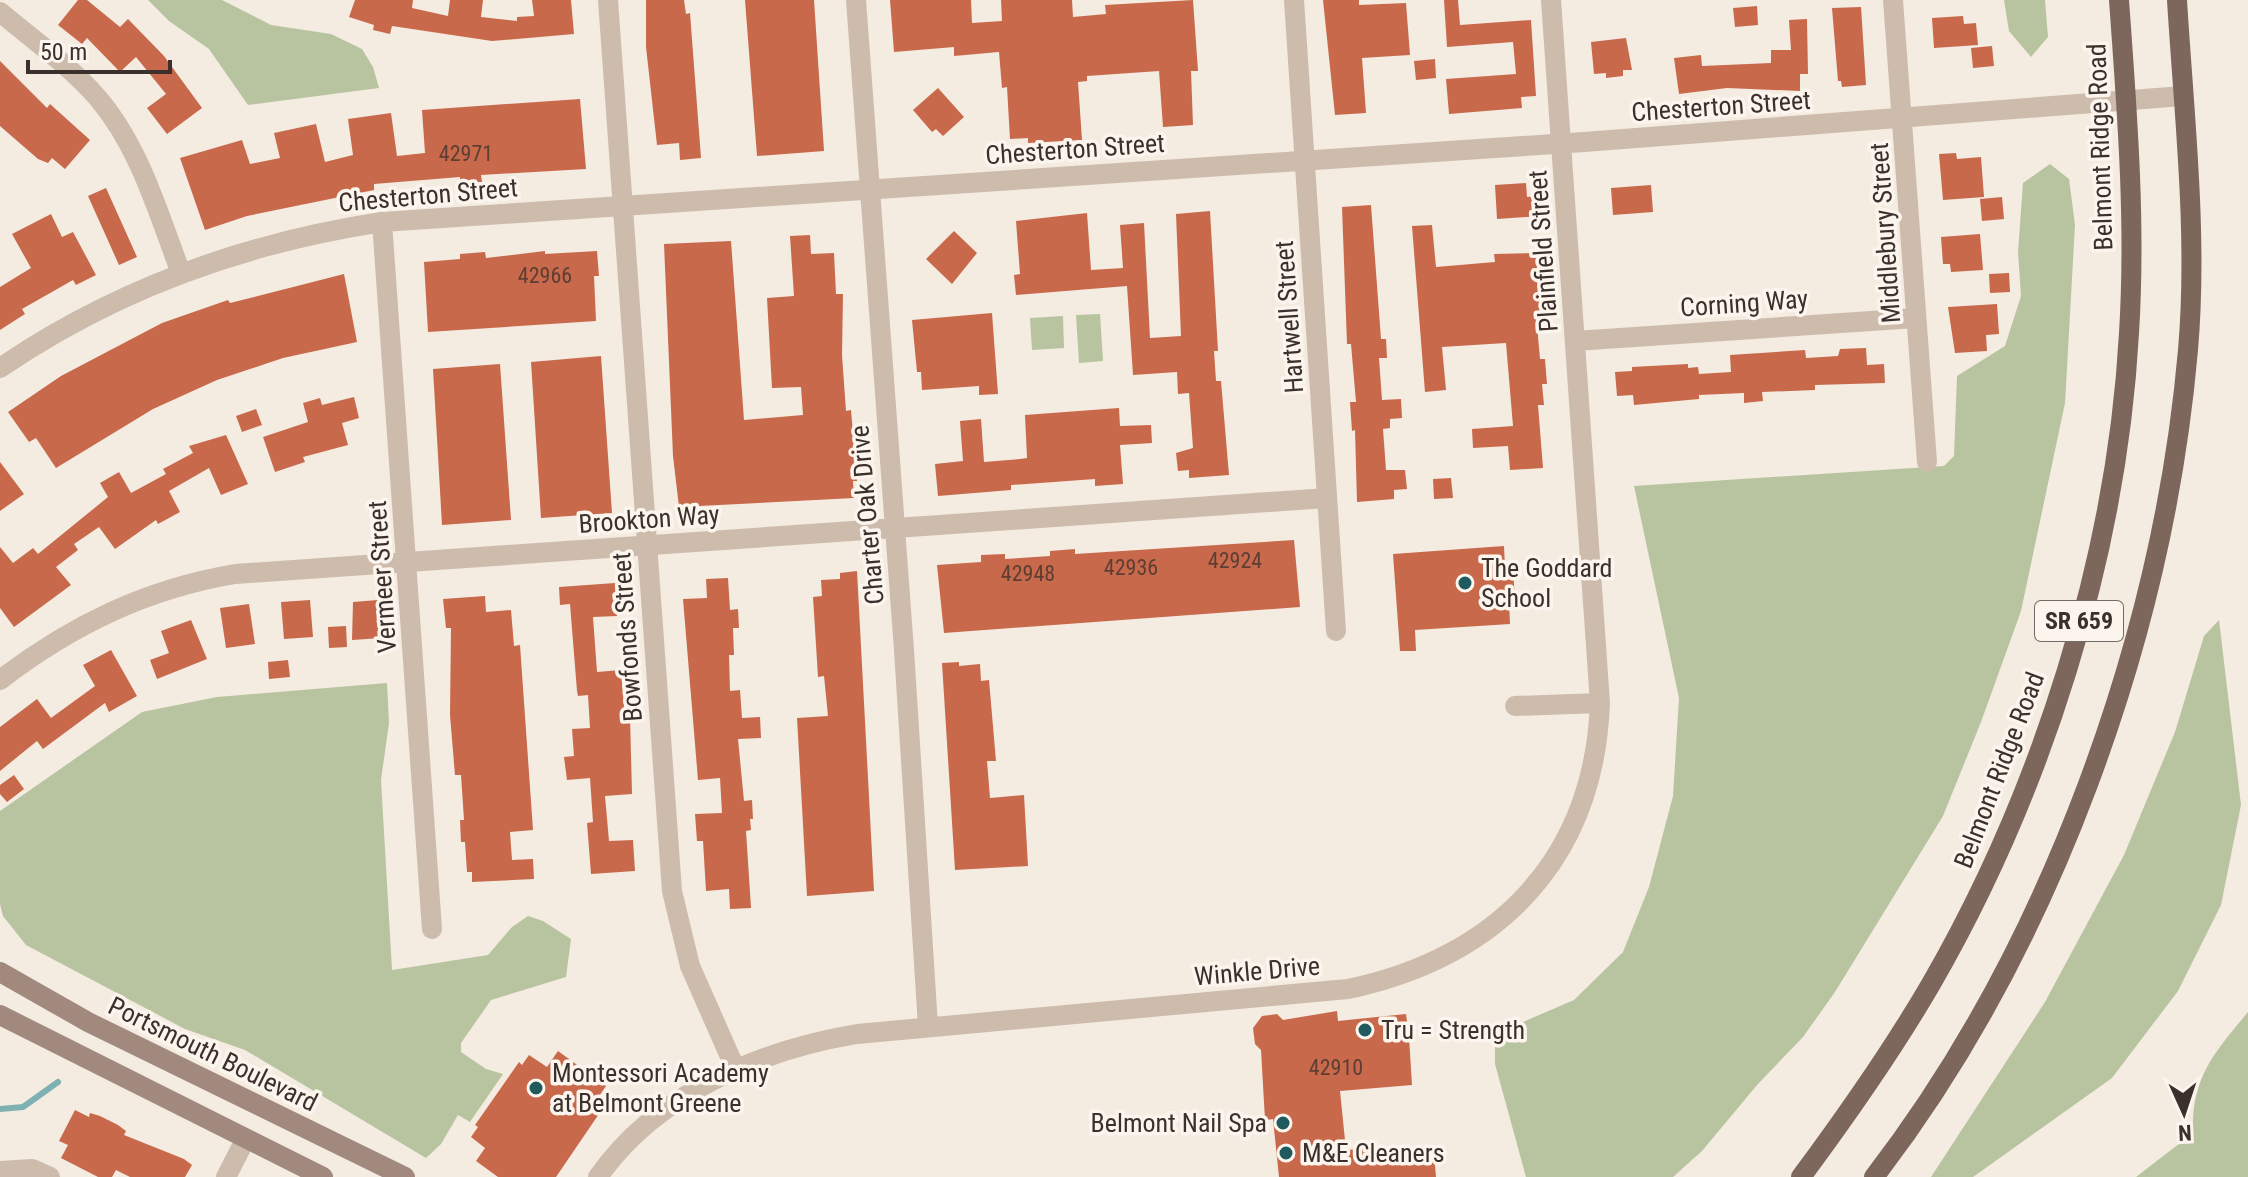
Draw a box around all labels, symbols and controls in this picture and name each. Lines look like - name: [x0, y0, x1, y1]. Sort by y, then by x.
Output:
- scale bar: [28, 24, 170, 74]
- text: 50 m: [40, 38, 87, 66]
- street label: Belmont Ridge Road: [2081, 43, 2119, 251]
- street label: Chesterton Street: [1630, 85, 1812, 127]
- street label: Chesterton Street: [984, 128, 1166, 170]
- house number: 42971: [439, 141, 493, 166]
- street label: Middlebury Street: [1864, 142, 1906, 324]
- street label: Plainfield Street: [1522, 169, 1564, 333]
- street label: Chesterton Street: [337, 172, 519, 218]
- street label: Hartwell Street: [1269, 240, 1309, 394]
- house number: 42966: [518, 263, 572, 288]
- street label: Corning Way: [1679, 284, 1809, 322]
- street label: Charter Oak Drive: [844, 424, 890, 606]
- street label: Brookton Way: [578, 499, 721, 539]
- street label: Vermeer Street: [362, 500, 402, 654]
- house number: 42924: [1208, 548, 1262, 573]
- street label: Bowfonds Street: [606, 551, 648, 723]
- place label: The Goddard School: [1481, 553, 1613, 613]
- house number: 42936: [1104, 555, 1158, 580]
- house number: 42948: [1001, 561, 1055, 586]
- marker: The Goddard School: [1456, 574, 1474, 592]
- road number: SR 659: [2035, 601, 2123, 641]
- street label: Belmont Ridge Road: [1948, 668, 2050, 872]
- street label: Winkle Drive: [1193, 951, 1321, 991]
- street label: Portsmouth Boulevard: [104, 990, 322, 1118]
- place label: Tru = Strength: [1381, 1015, 1525, 1045]
- marker: Tru = Strength: [1356, 1021, 1374, 1039]
- house number: 42910: [1309, 1055, 1363, 1080]
- place label: Montessori Academy at Belmont Greene: [552, 1058, 769, 1118]
- north arrow: [2144, 1073, 2224, 1153]
- marker: Montessori Academy at Belmont Greene: [527, 1079, 545, 1097]
- place label: Belmont Nail Spa: [1091, 1108, 1267, 1138]
- marker: Belmont Nail Spa: [1274, 1114, 1292, 1132]
- text: N: [2178, 1120, 2192, 1145]
- place label: M&E Cleaners: [1302, 1138, 1445, 1168]
- marker: M&E Cleaners: [1277, 1144, 1295, 1162]

